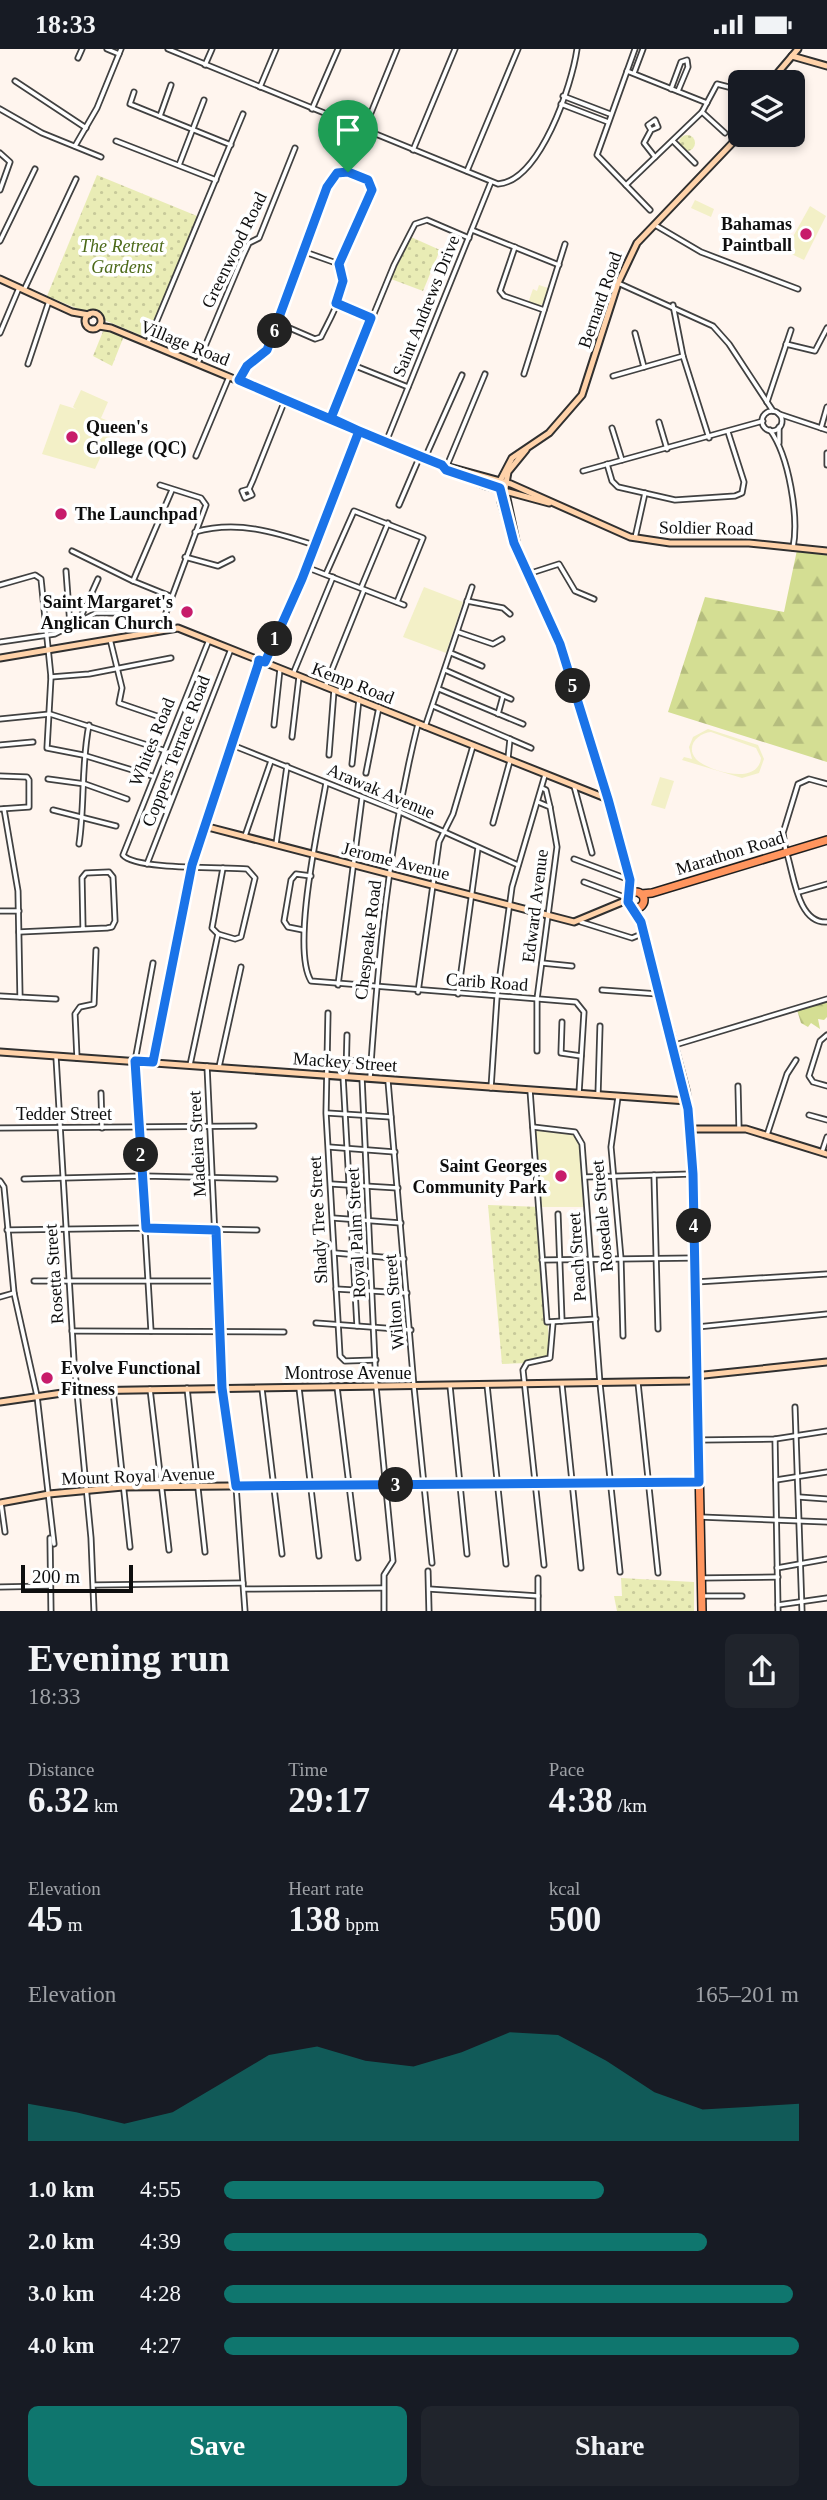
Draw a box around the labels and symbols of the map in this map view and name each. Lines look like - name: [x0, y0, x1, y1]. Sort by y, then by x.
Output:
- pin: [318, 100, 378, 172]
- street label: Greenwood Road: [197, 189, 271, 311]
- place label: Bahamas Paintball: [721, 214, 792, 255]
- marker: Bahamas Paintball: [798, 226, 814, 242]
- street label: Saint Andrews Drive: [388, 232, 464, 380]
- park label: The Retreat Gardens: [80, 236, 165, 277]
- street label: Bernard Road: [574, 249, 626, 351]
- pin: 6: [258, 313, 292, 349]
- street label: Village Road: [137, 316, 233, 370]
- place label: Queen's College (QC): [86, 417, 186, 459]
- marker: Queen's College (QC): [64, 429, 80, 445]
- place label: The Launchpad: [75, 504, 198, 524]
- marker: The Launchpad: [53, 506, 69, 522]
- street label: Soldier Road: [659, 517, 753, 539]
- place label: Saint Margaret's Anglican Church: [41, 592, 173, 633]
- marker: Saint Margaret's Anglican Church: [179, 604, 195, 620]
- pin: 1: [258, 621, 292, 657]
- street label: Kemp Road: [309, 658, 397, 708]
- pin: 5: [556, 669, 590, 703]
- street label: Coppers Terrace Road: [138, 673, 214, 829]
- street label: Whites Road: [125, 695, 179, 789]
- street label: Arawak Avenue: [324, 759, 438, 823]
- street label: Marathon Road: [673, 827, 787, 879]
- street label: Jerome Avenue: [340, 838, 452, 884]
- street label: Edward Avenue: [518, 848, 552, 964]
- street label: Chespeake Road: [351, 879, 385, 1001]
- street label: Carib Road: [445, 969, 529, 995]
- street label: Mackey Street: [292, 1048, 398, 1076]
- street label: Madeira Street: [184, 1090, 210, 1198]
- street label: Tedder Street: [16, 1104, 112, 1124]
- pin: 2: [124, 1137, 158, 1173]
- street label: Shady Tree Street: [305, 1156, 331, 1284]
- place label: Saint Georges Community Park: [413, 1156, 547, 1197]
- street label: Rosedale Street: [587, 1159, 617, 1273]
- street label: Royal Palm Street: [343, 1167, 369, 1299]
- marker: Saint Georges Community Park: [553, 1168, 569, 1184]
- pin: 4: [676, 1209, 712, 1243]
- street label: Peach Street: [564, 1212, 590, 1302]
- street label: Rosetta Street: [41, 1223, 67, 1325]
- street label: Wilton Street: [380, 1253, 408, 1351]
- place label: Evolve Functional Fitness: [61, 1358, 201, 1399]
- street label: Montrose Avenue: [284, 1363, 412, 1383]
- marker: Evolve Functional Fitness: [39, 1370, 55, 1386]
- street label: Mount Royal Avenue: [61, 1463, 215, 1489]
- pin: 3: [378, 1467, 414, 1503]
- scale bar: [21, 1562, 133, 1594]

